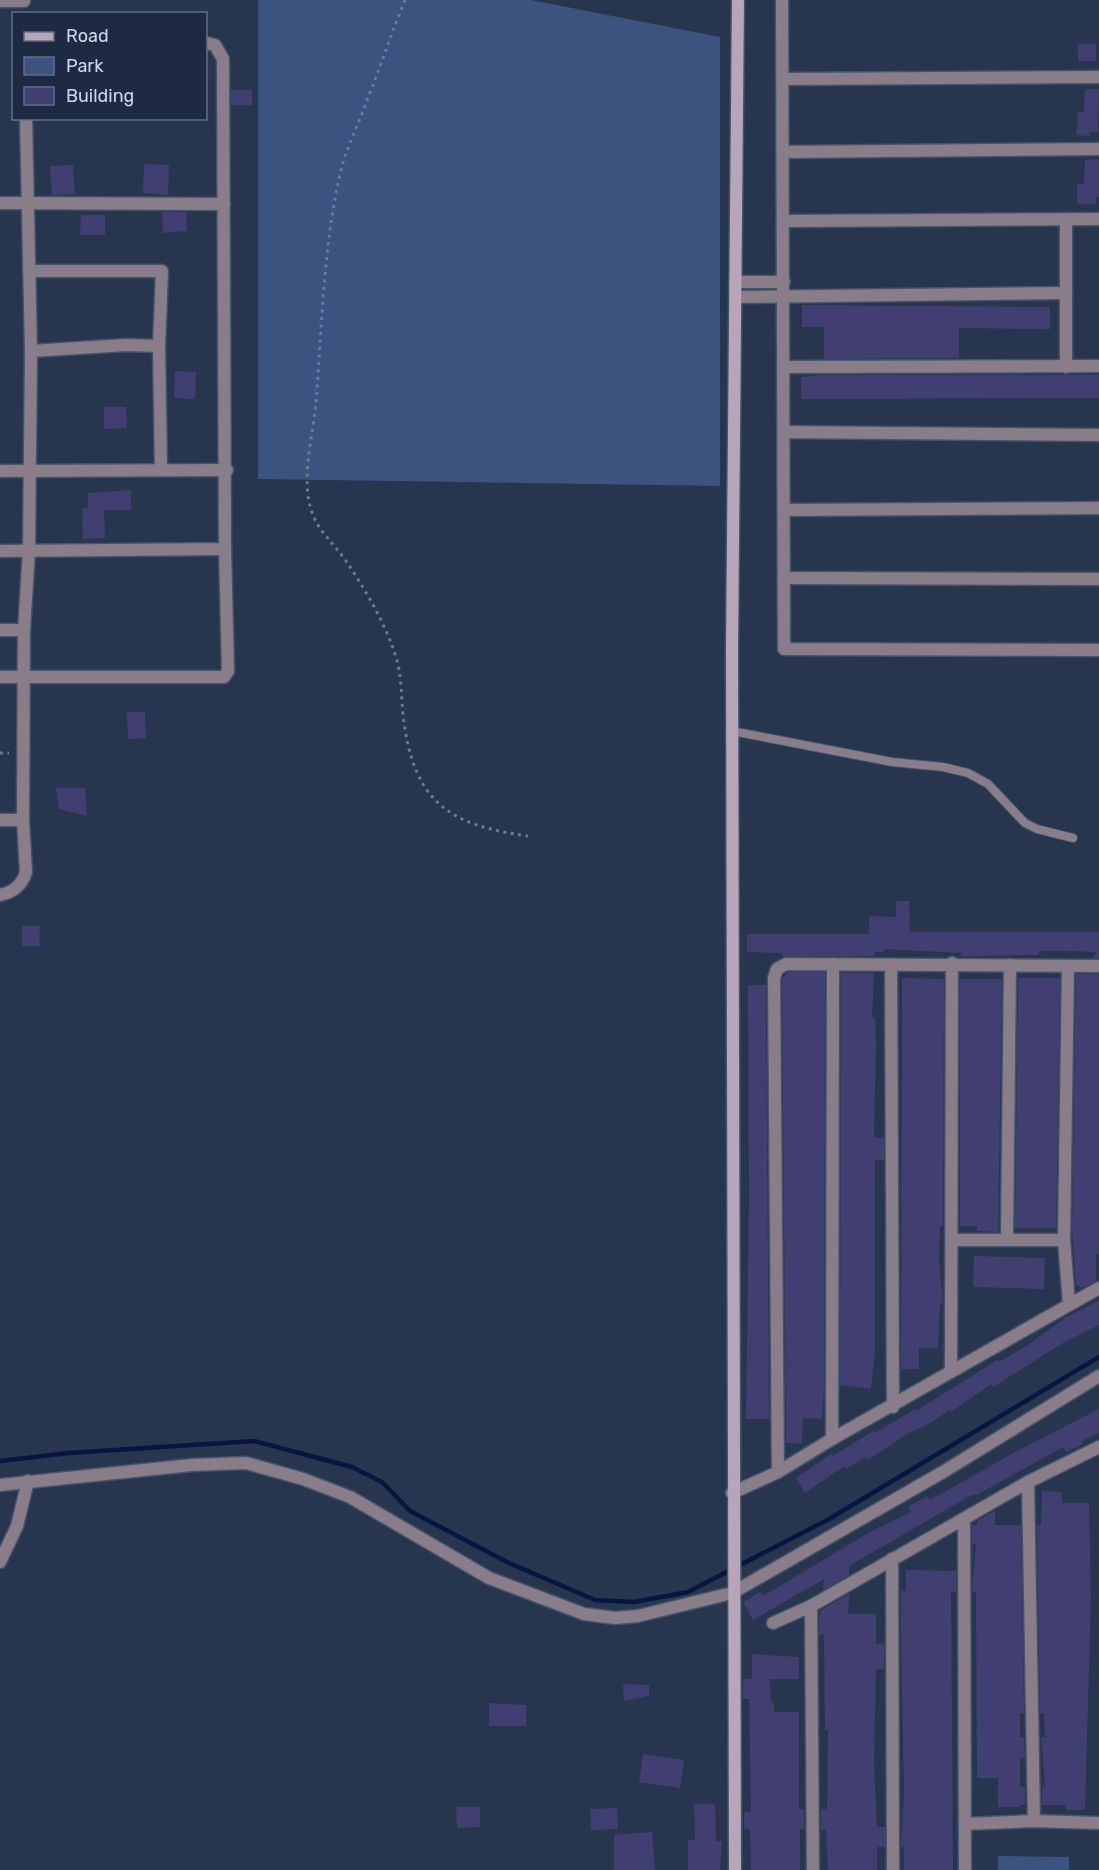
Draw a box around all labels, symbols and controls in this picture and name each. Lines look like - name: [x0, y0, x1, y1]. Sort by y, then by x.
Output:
- legend: [12, 12, 207, 120]
- text: Road: [66, 25, 109, 47]
- text: Park: [66, 55, 104, 77]
- text: Building: [66, 85, 134, 107]

